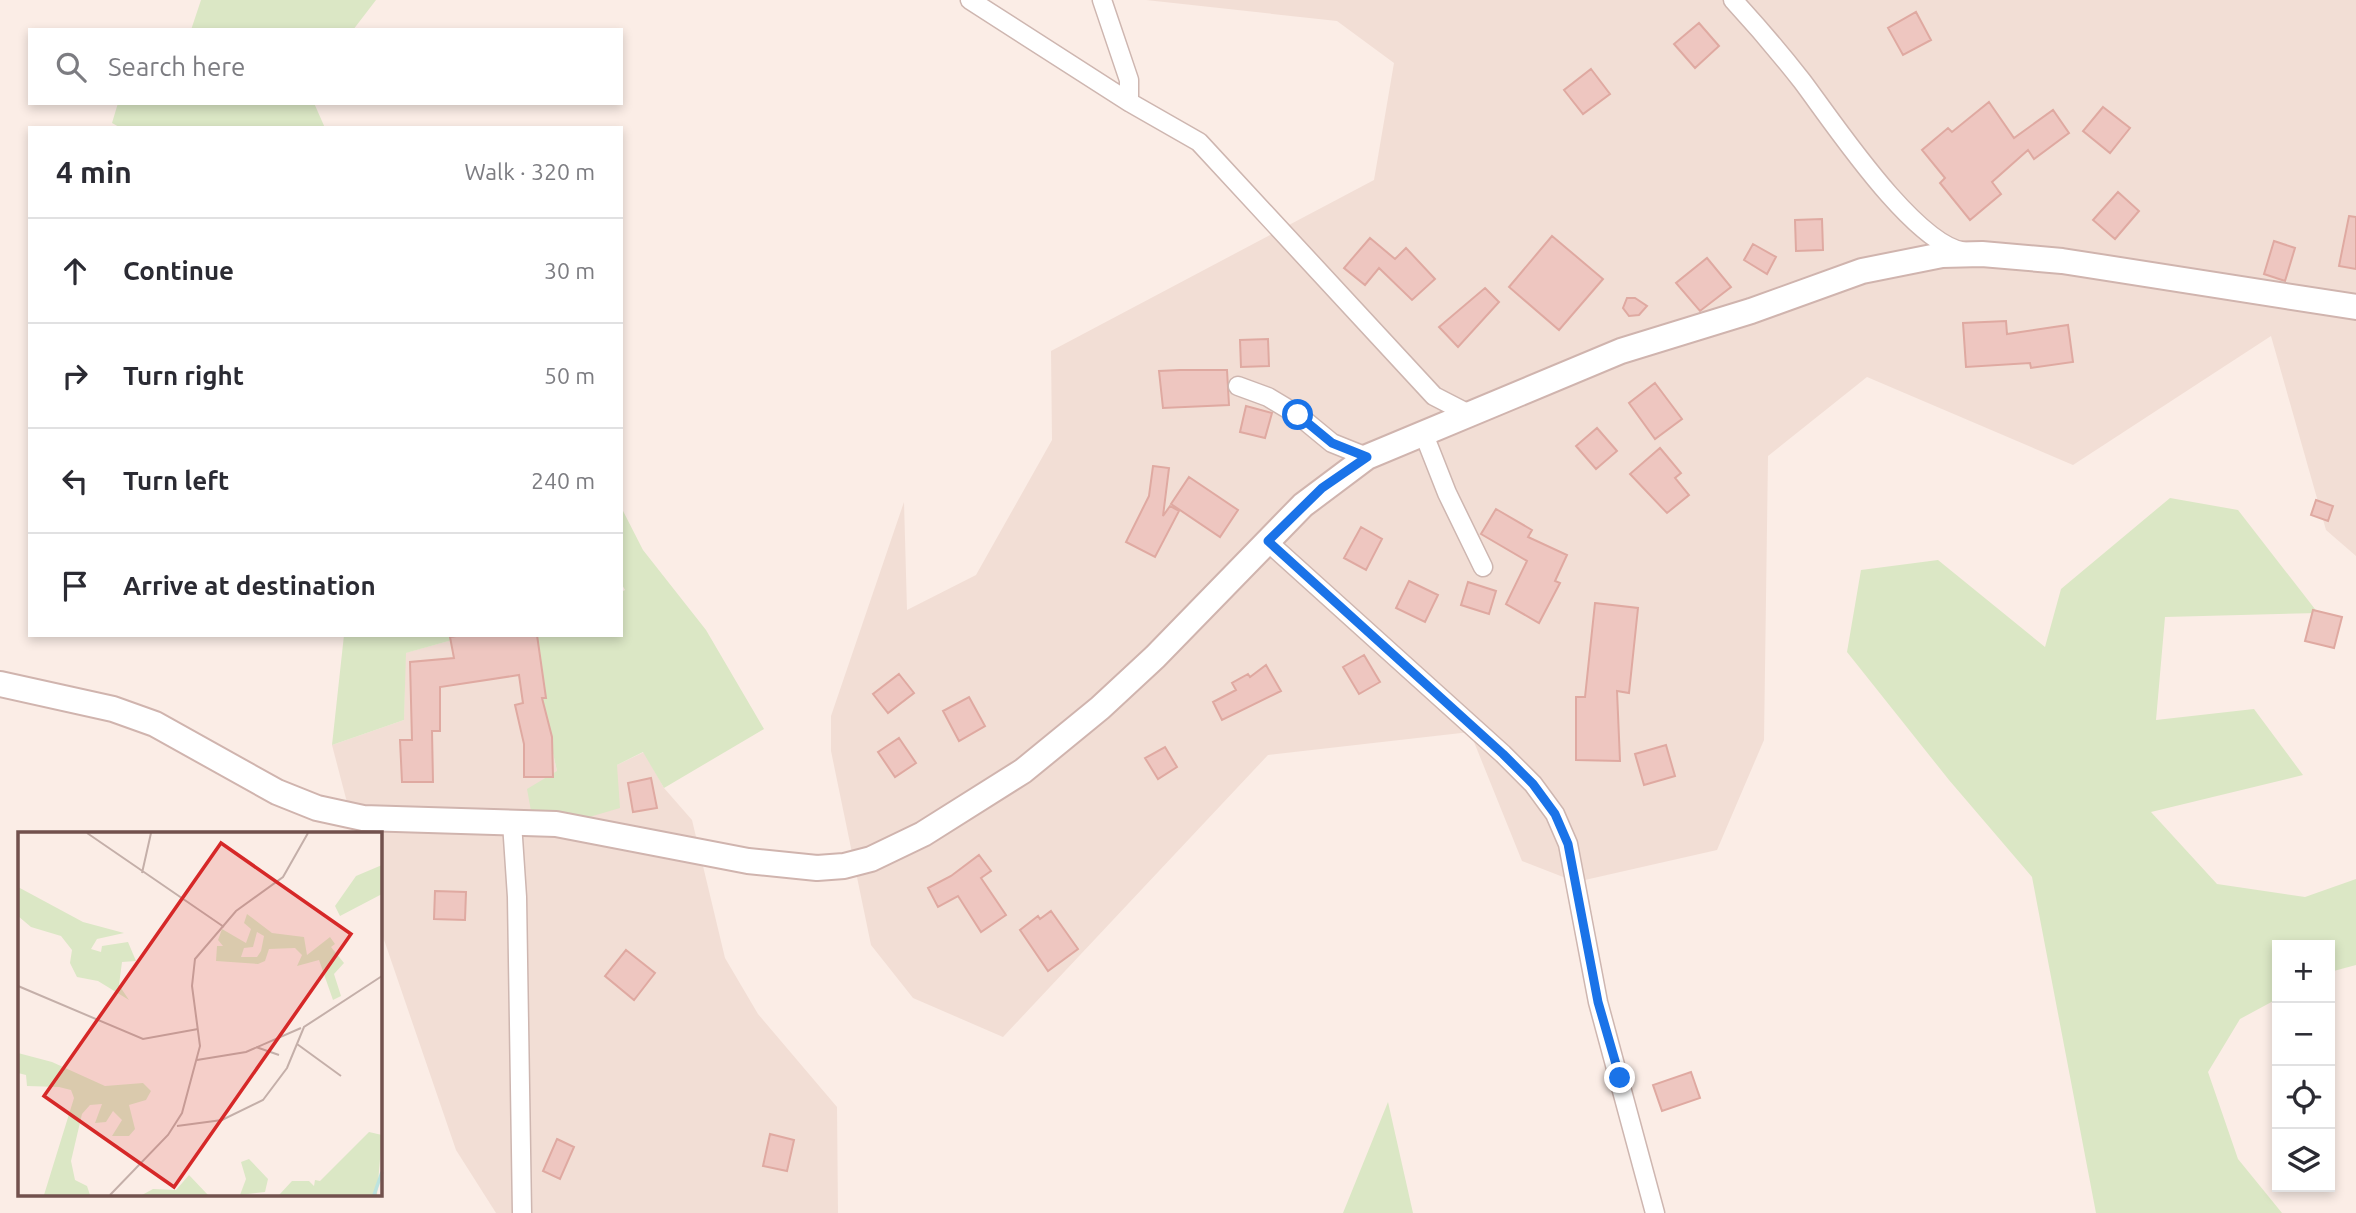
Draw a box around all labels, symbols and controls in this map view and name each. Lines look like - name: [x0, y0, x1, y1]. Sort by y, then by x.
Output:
- search box: [28, 28, 623, 105]
- icon: search: [52, 48, 90, 86]
- text: Search here: [108, 52, 245, 81]
- text: 4 min: [56, 155, 132, 189]
- text: Walk · 320 m: [464, 159, 595, 184]
- icon: ahead: [56, 252, 94, 290]
- text: Continue: [123, 256, 234, 285]
- text: 30 m: [544, 258, 595, 283]
- icon: right: [56, 357, 94, 395]
- text: Turn right: [123, 361, 244, 390]
- text: 50 m: [544, 363, 595, 388]
- route start: [1282, 399, 1313, 430]
- icon: left: [56, 462, 94, 500]
- text: Turn left: [123, 466, 229, 495]
- text: 240 m: [531, 468, 595, 493]
- icon: arrive: [56, 567, 94, 605]
- text: Arrive at destination: [123, 571, 376, 600]
- inset map: [18, 832, 382, 1196]
- map controls: [2272, 940, 2335, 1192]
- button: +: [2272, 940, 2335, 1003]
- button: −: [2272, 1003, 2335, 1066]
- route end: [1604, 1062, 1635, 1093]
- button: locate: [2272, 1066, 2335, 1129]
- button: layers: [2272, 1129, 2335, 1192]

